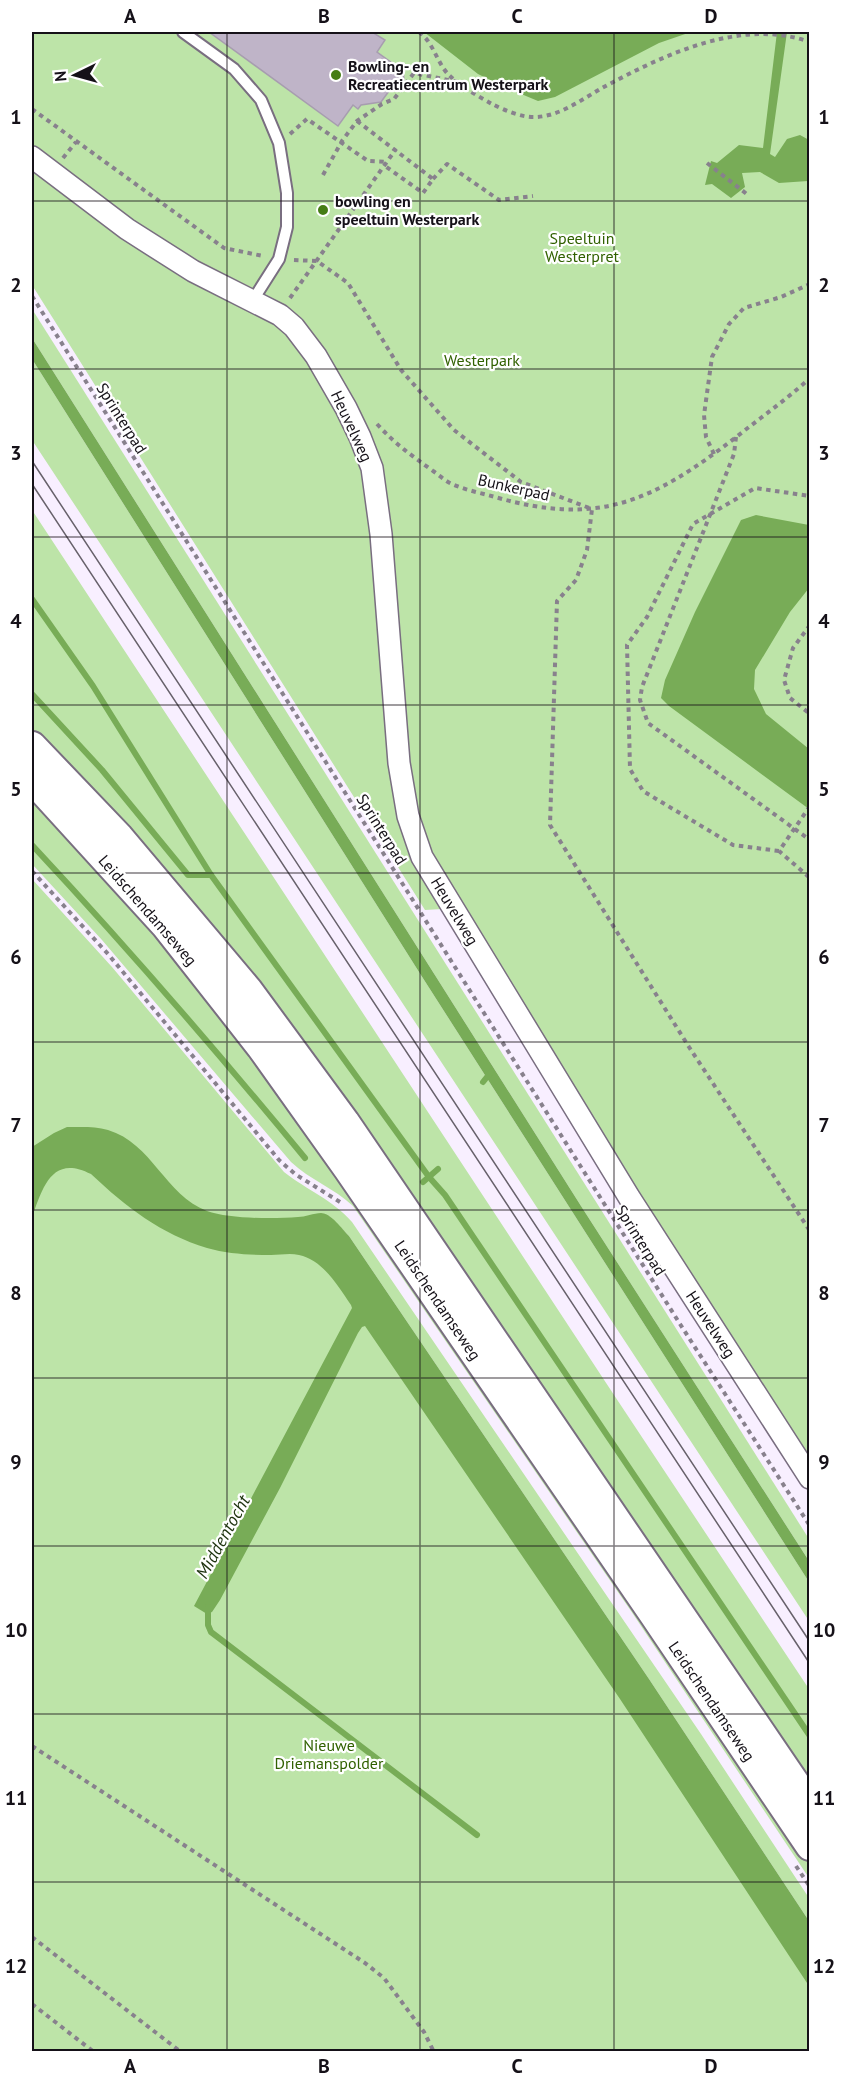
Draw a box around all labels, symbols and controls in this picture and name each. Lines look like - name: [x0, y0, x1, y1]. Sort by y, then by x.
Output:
- text: A: [124, 3, 137, 29]
- text: B: [318, 3, 330, 29]
- text: C: [511, 3, 523, 29]
- text: D: [705, 3, 718, 29]
- north arrow: [45, 45, 105, 105]
- place label: Bowling- en Recreatiecentrum Westerpark: [348, 56, 549, 94]
- marker: Bowling- en Recreatiecentrum Westerpark: [329, 68, 343, 82]
- text: N: [50, 70, 70, 82]
- text: 1: [10, 104, 22, 130]
- text: 1: [818, 104, 830, 130]
- place label: bowling en speeltuin Westerpark: [335, 191, 479, 229]
- marker: bowling en speeltuin Westerpark: [316, 203, 330, 217]
- park label: Speeltuin Westerpret: [545, 228, 620, 266]
- text: 2: [10, 272, 22, 298]
- text: 2: [818, 272, 830, 298]
- park label: Westerpark: [444, 350, 520, 370]
- street label: Sprinterpad: [92, 379, 152, 457]
- street label: Heuvelweg: [327, 387, 377, 465]
- text: 3: [10, 440, 22, 466]
- text: 3: [818, 440, 830, 466]
- street label: Bunkerpad: [476, 469, 552, 505]
- text: 4: [10, 608, 22, 634]
- text: 4: [818, 608, 830, 634]
- text: 5: [10, 776, 22, 802]
- text: 5: [818, 776, 830, 802]
- street label: Sprinterpad: [352, 790, 412, 868]
- street label: Leidschendamseweg: [94, 850, 202, 970]
- street label: Heuvelweg: [427, 873, 483, 949]
- text: 6: [10, 944, 22, 970]
- text: 6: [818, 944, 830, 970]
- text: 7: [10, 1112, 22, 1138]
- text: 7: [818, 1112, 830, 1138]
- street label: Sprinterpad: [611, 1201, 671, 1279]
- street label: Leidschendamseweg: [390, 1236, 486, 1364]
- text: 8: [10, 1280, 22, 1306]
- text: 8: [818, 1280, 830, 1306]
- street label: Heuvelweg: [682, 1287, 740, 1361]
- text: 9: [10, 1449, 22, 1475]
- text: 9: [818, 1449, 830, 1475]
- water label: Middentocht: [190, 1490, 255, 1582]
- text: 10: [5, 1617, 27, 1643]
- text: 10: [813, 1617, 835, 1643]
- street label: Leidschendamseweg: [664, 1637, 760, 1765]
- park label: Nieuwe Driemanspolder: [275, 1735, 384, 1773]
- text: 11: [5, 1785, 27, 1811]
- text: 11: [813, 1785, 835, 1811]
- text: 12: [5, 1953, 27, 1979]
- text: 12: [813, 1953, 835, 1979]
- text: A: [124, 2053, 137, 2079]
- text: B: [318, 2053, 330, 2079]
- text: C: [511, 2053, 523, 2079]
- text: D: [705, 2053, 718, 2079]

